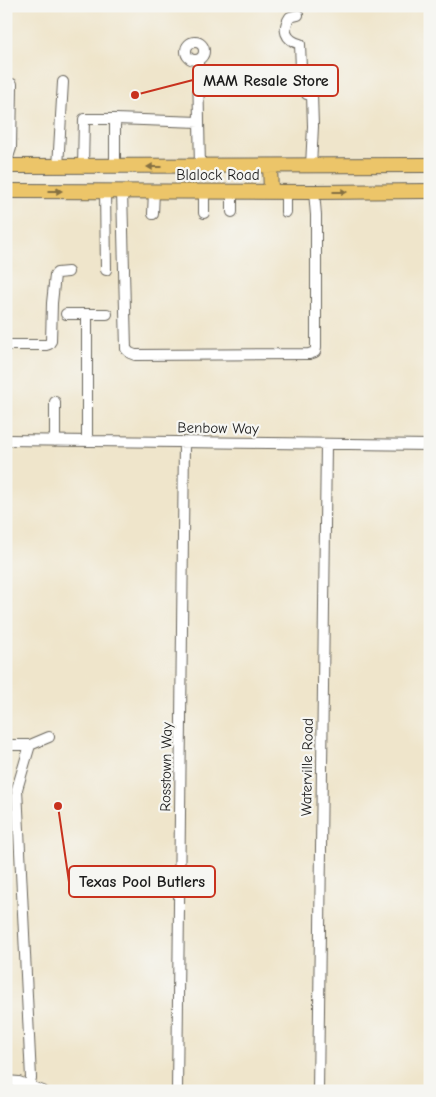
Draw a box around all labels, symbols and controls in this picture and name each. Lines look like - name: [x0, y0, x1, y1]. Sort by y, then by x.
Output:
- callout: MAM Resale Store: [193, 65, 338, 96]
- text: MAM Resale Store: [203, 72, 329, 90]
- one-way arrow: [145, 163, 161, 171]
- street label: Blalock Road: [176, 166, 260, 184]
- one-way arrow: [47, 187, 63, 195]
- one-way arrow: [332, 188, 348, 196]
- street label: Benbow Way: [177, 418, 259, 438]
- street label: Waterville Road: [297, 718, 317, 816]
- street label: Rosstown Way: [156, 722, 176, 812]
- callout: Texas Pool Butlers: [69, 866, 215, 897]
- text: Texas Pool Butlers: [79, 873, 205, 891]

